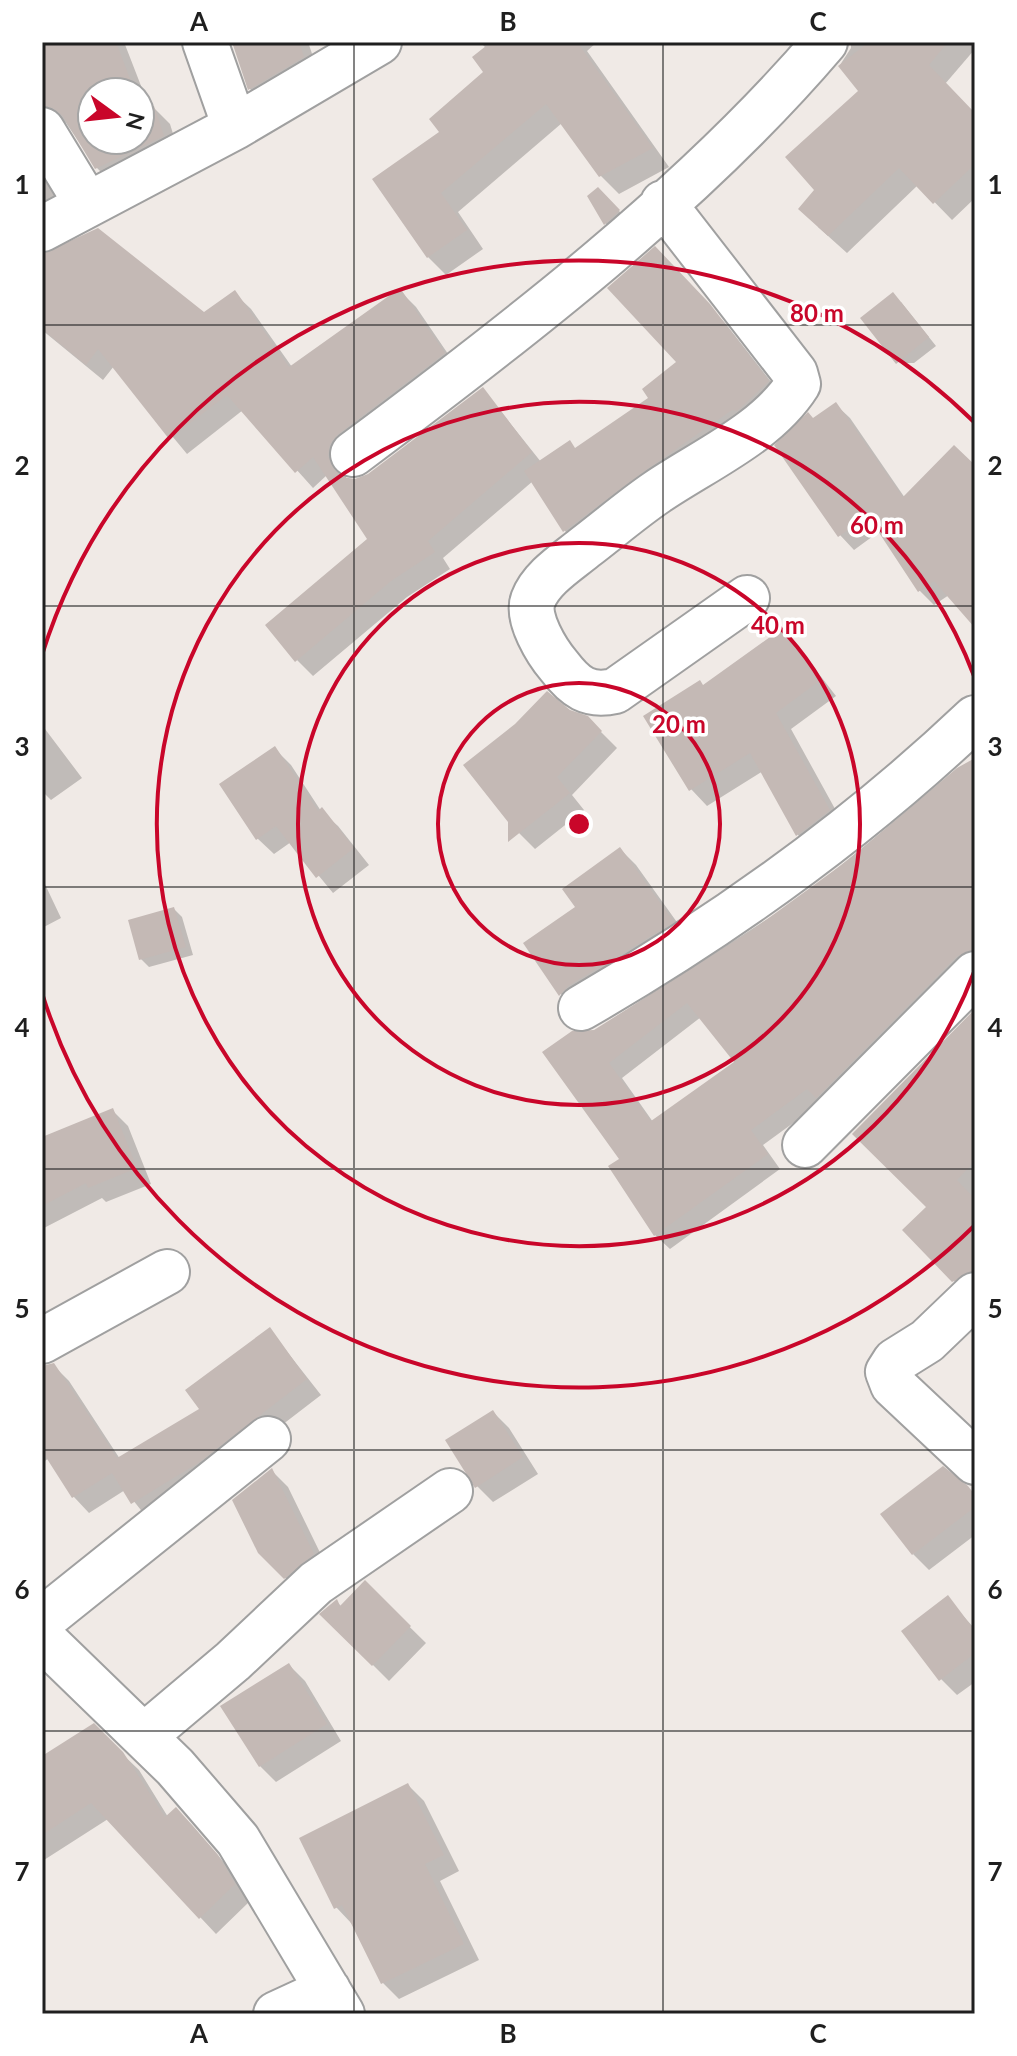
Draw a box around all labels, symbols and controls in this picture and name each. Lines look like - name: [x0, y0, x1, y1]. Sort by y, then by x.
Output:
- text: A: [189, 5, 209, 37]
- text: B: [499, 5, 517, 37]
- text: C: [809, 5, 827, 37]
- north arrow: [76, 76, 156, 156]
- text: N: [121, 110, 151, 133]
- text: 1: [14, 168, 30, 200]
- text: 1: [987, 168, 1003, 200]
- text: 80 m: [790, 298, 844, 327]
- text: 2: [14, 449, 30, 481]
- text: 2: [987, 449, 1003, 481]
- text: 60 m: [850, 510, 904, 539]
- text: 40 m: [751, 610, 805, 639]
- text: 20 m: [652, 709, 706, 738]
- text: 3: [14, 730, 30, 762]
- text: 3: [987, 730, 1003, 762]
- centre of rings: [565, 810, 593, 838]
- text: 4: [14, 1011, 30, 1043]
- text: 4: [987, 1011, 1003, 1043]
- text: 5: [14, 1292, 30, 1324]
- text: 5: [987, 1292, 1003, 1324]
- text: 6: [14, 1573, 30, 1605]
- text: 6: [987, 1573, 1003, 1605]
- text: 7: [14, 1855, 30, 1887]
- text: 7: [987, 1855, 1003, 1887]
- text: A: [189, 2017, 209, 2049]
- text: B: [499, 2017, 517, 2049]
- text: C: [809, 2017, 827, 2049]

